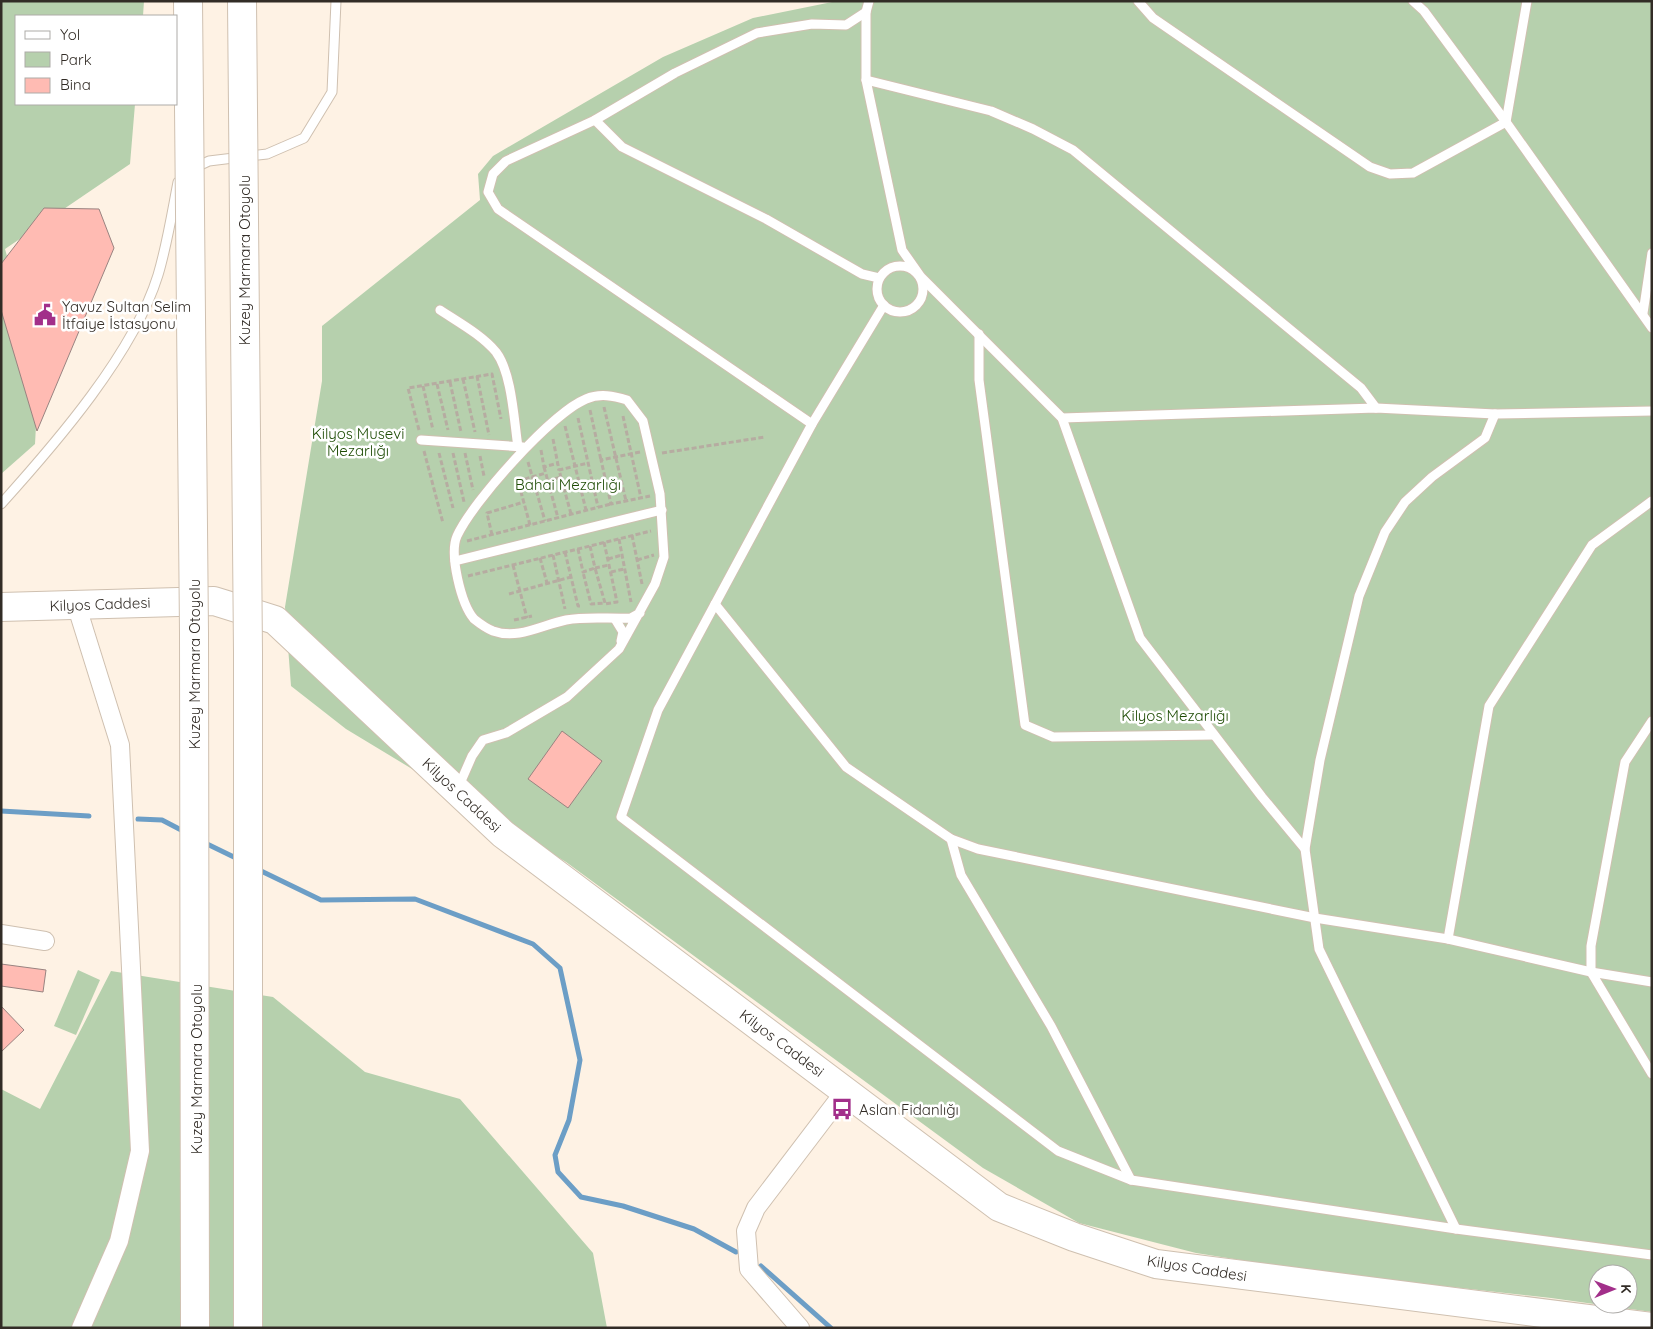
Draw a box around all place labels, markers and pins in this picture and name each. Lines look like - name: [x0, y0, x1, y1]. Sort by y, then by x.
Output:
- place label: Yavuz Sultan Selim İtfaiye İstasyonu: [62, 297, 191, 333]
- public building icon: Yavuz Sultan Selim İtfaiye İstasyonu: [32, 302, 58, 328]
- bus stop icon: Aslan Fidanlığı: [829, 1096, 855, 1122]
- place label: Aslan Fidanlığı: [859, 1100, 959, 1119]

